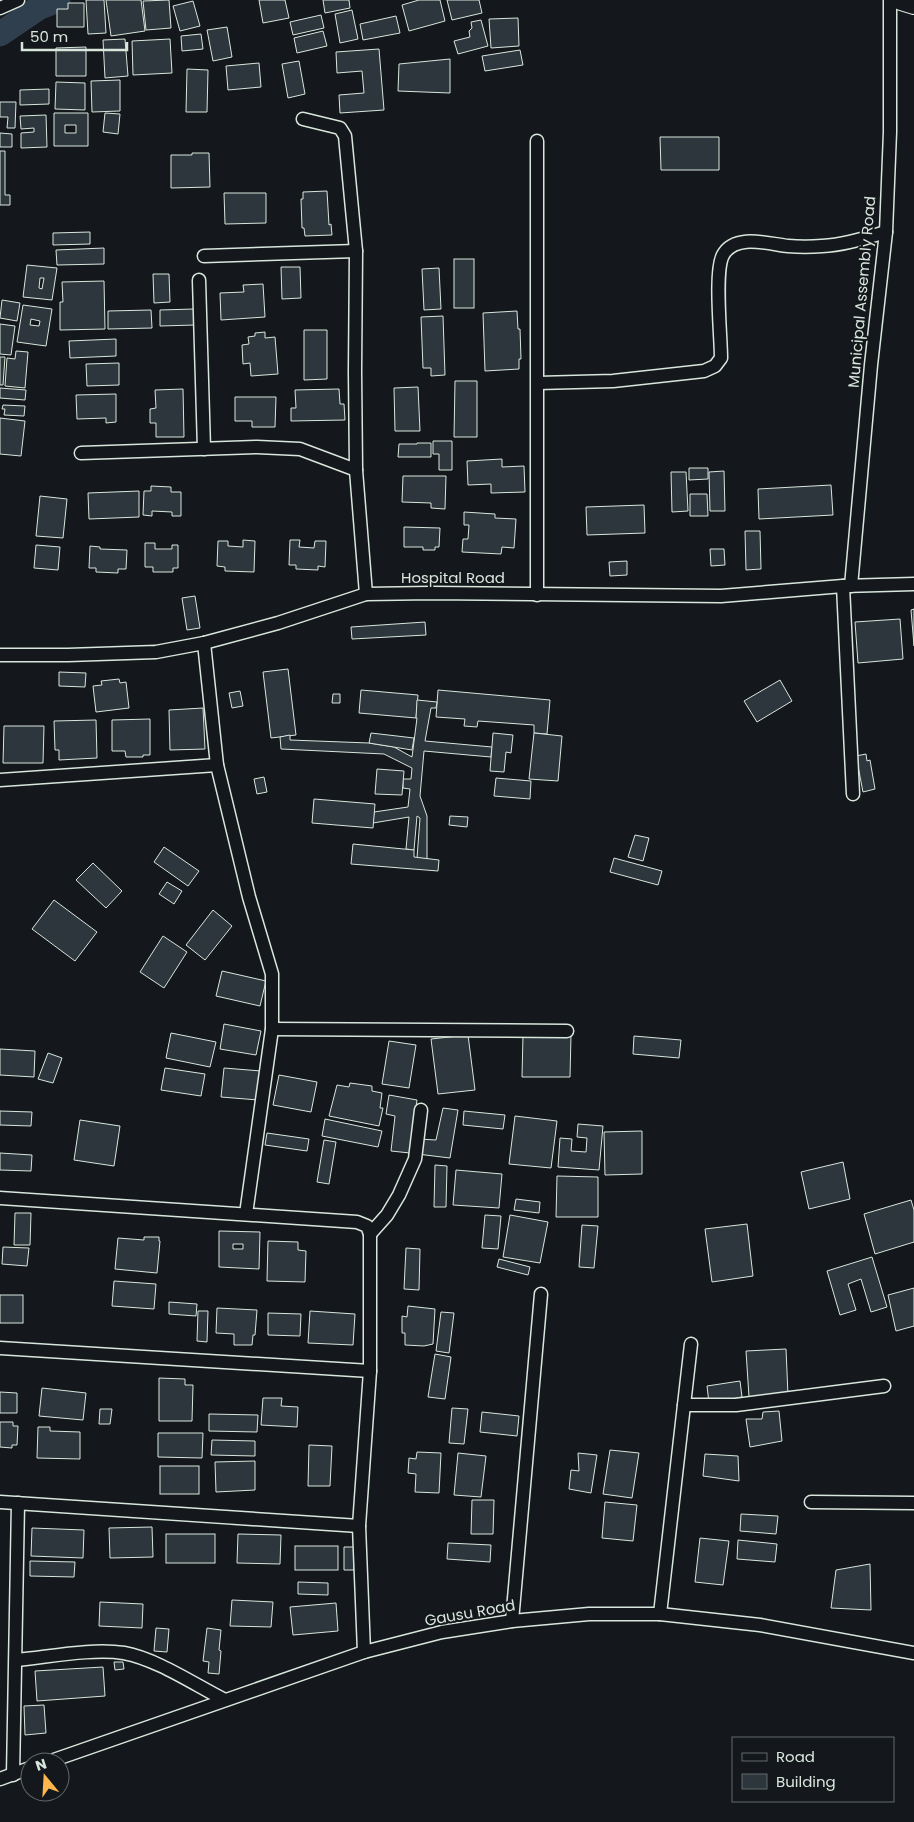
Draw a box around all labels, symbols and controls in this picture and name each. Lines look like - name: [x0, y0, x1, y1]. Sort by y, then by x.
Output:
- scale bar: [22, 20, 128, 52]
- text: 50 m: [30, 26, 68, 47]
- street label: Municipal Assembly Road: [843, 195, 880, 389]
- street label: Hospital Road: [401, 567, 505, 588]
- street label: Gausu Road: [423, 1594, 517, 1631]
- legend: [732, 1737, 894, 1802]
- text: Road: [776, 1746, 815, 1767]
- north arrow: [20, 1752, 70, 1802]
- text: N: [33, 1753, 49, 1776]
- text: Building: [776, 1771, 836, 1792]

